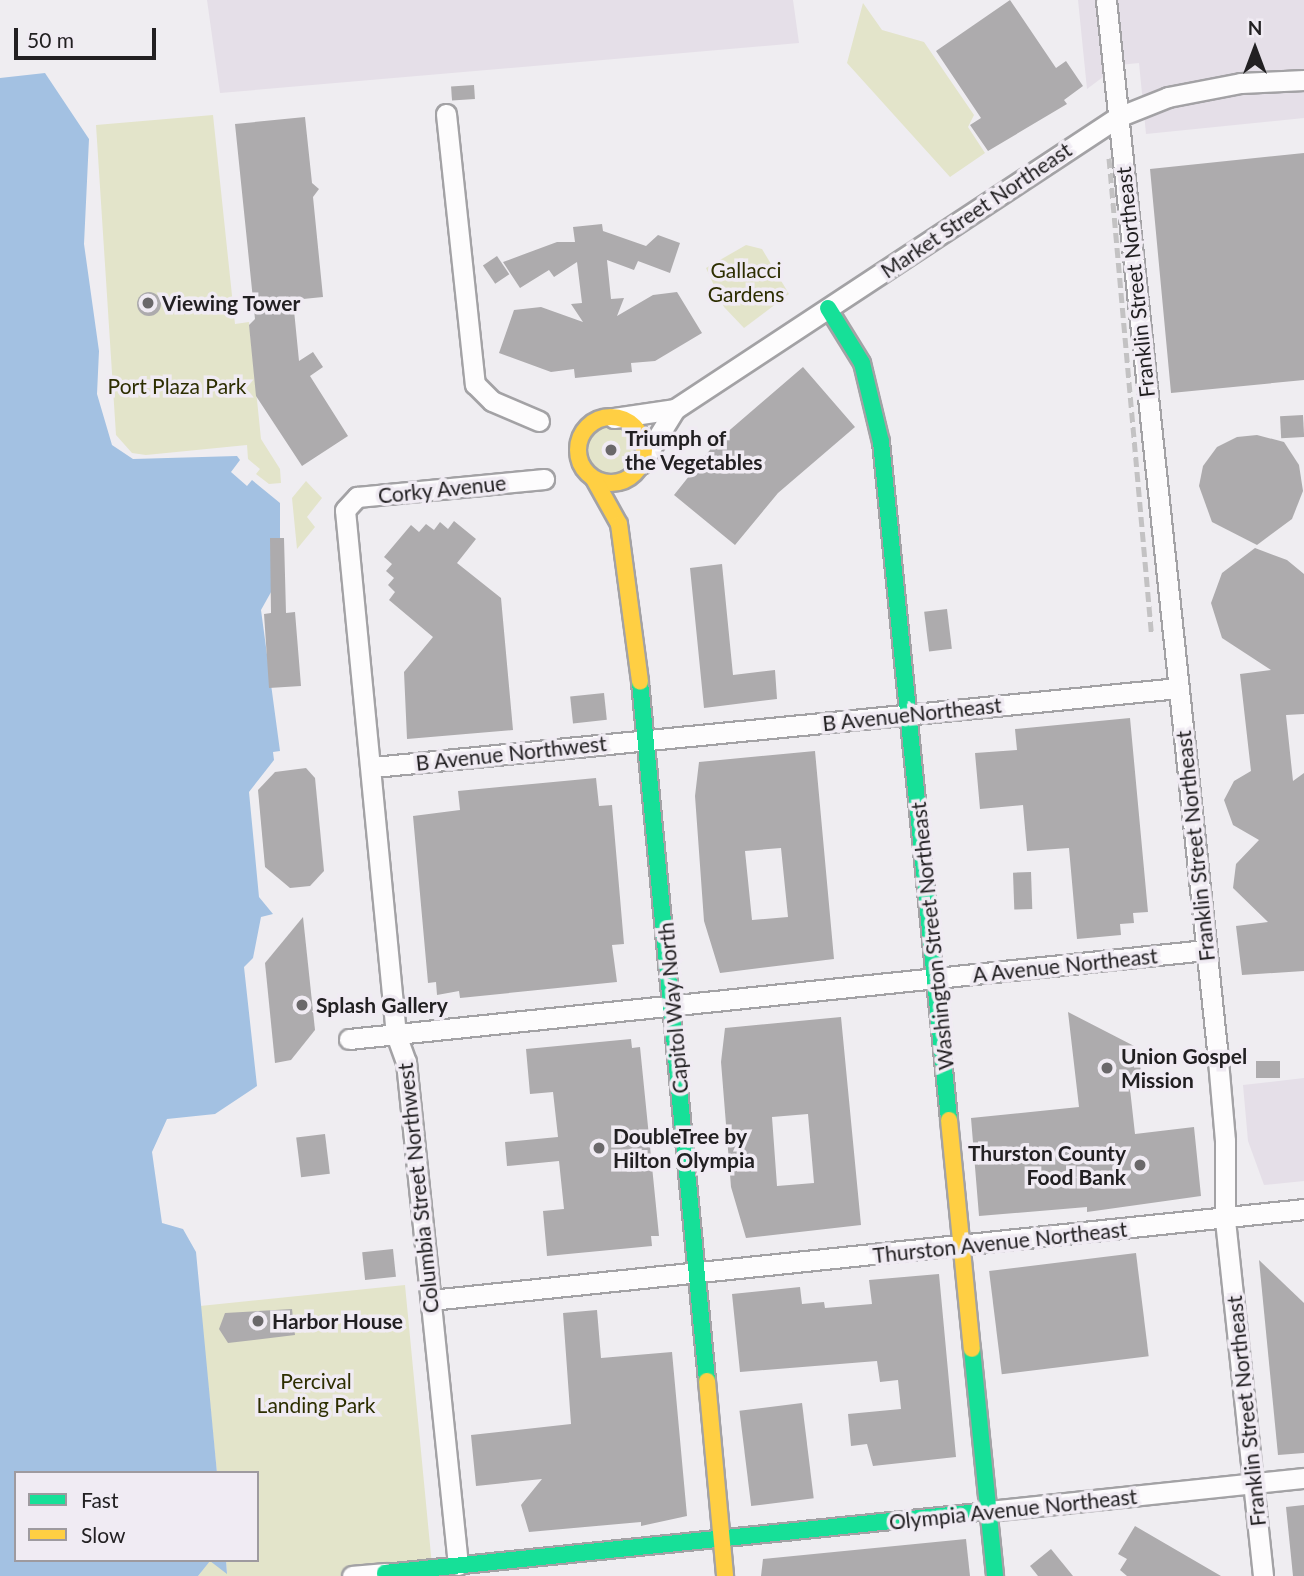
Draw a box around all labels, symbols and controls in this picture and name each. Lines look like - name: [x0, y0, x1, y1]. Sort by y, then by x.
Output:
- scale bar: [18, 14, 159, 58]
- north arrow: [1220, 14, 1290, 84]
- text: N: [1248, 16, 1262, 39]
- text: 50 m: [27, 27, 74, 52]
- street label: Market Street Northeast: [876, 137, 1076, 283]
- street label: Franklin Street Northeast: [1110, 165, 1160, 399]
- park label: Gallacci Gardens: [708, 257, 784, 307]
- place label: Viewing Tower: [162, 290, 301, 316]
- marker: Viewing Tower: [140, 295, 156, 311]
- park label: Port Plaza Park: [108, 373, 246, 399]
- place label: Triumph of the Vegetables: [625, 425, 763, 475]
- marker: Triumph of the Vegetables: [603, 442, 619, 458]
- street label: Corky Avenue: [376, 470, 508, 508]
- street label: B AvenueNortheast: [821, 692, 1003, 736]
- street label: Franklin Street Northeast: [1170, 729, 1220, 963]
- street label: B Avenue Northwest: [414, 730, 608, 776]
- street label: Washington Street Northeast: [905, 801, 959, 1071]
- street label: Capitol Way North: [653, 921, 693, 1095]
- street label: A Avenue Northeast: [971, 943, 1159, 987]
- place label: Splash Gallery: [316, 992, 448, 1018]
- marker: Splash Gallery: [294, 997, 310, 1013]
- place label: Union Gospel Mission: [1121, 1043, 1247, 1093]
- marker: Union Gospel Mission: [1099, 1060, 1115, 1076]
- street label: Columbia Street Northwest: [392, 1062, 444, 1314]
- place label: DoubleTree by Hilton Olympia: [613, 1123, 755, 1173]
- marker: DoubleTree by Hilton Olympia: [591, 1140, 607, 1156]
- place label: Thurston County Food Bank: [968, 1140, 1126, 1190]
- marker: Thurston County Food Bank: [1132, 1157, 1148, 1173]
- street label: Thurston Avenue Northeast: [871, 1216, 1129, 1268]
- street label: Franklin Street Northeast: [1221, 1294, 1271, 1528]
- place label: Harbor House: [272, 1308, 404, 1334]
- marker: Harbor House: [250, 1313, 266, 1329]
- park label: Percival Landing Park: [257, 1368, 375, 1418]
- legend: [14, 1471, 259, 1562]
- street label: Olympia Avenue Northeast: [887, 1483, 1139, 1535]
- text: Fast: [81, 1487, 118, 1512]
- text: Slow: [81, 1522, 125, 1547]

